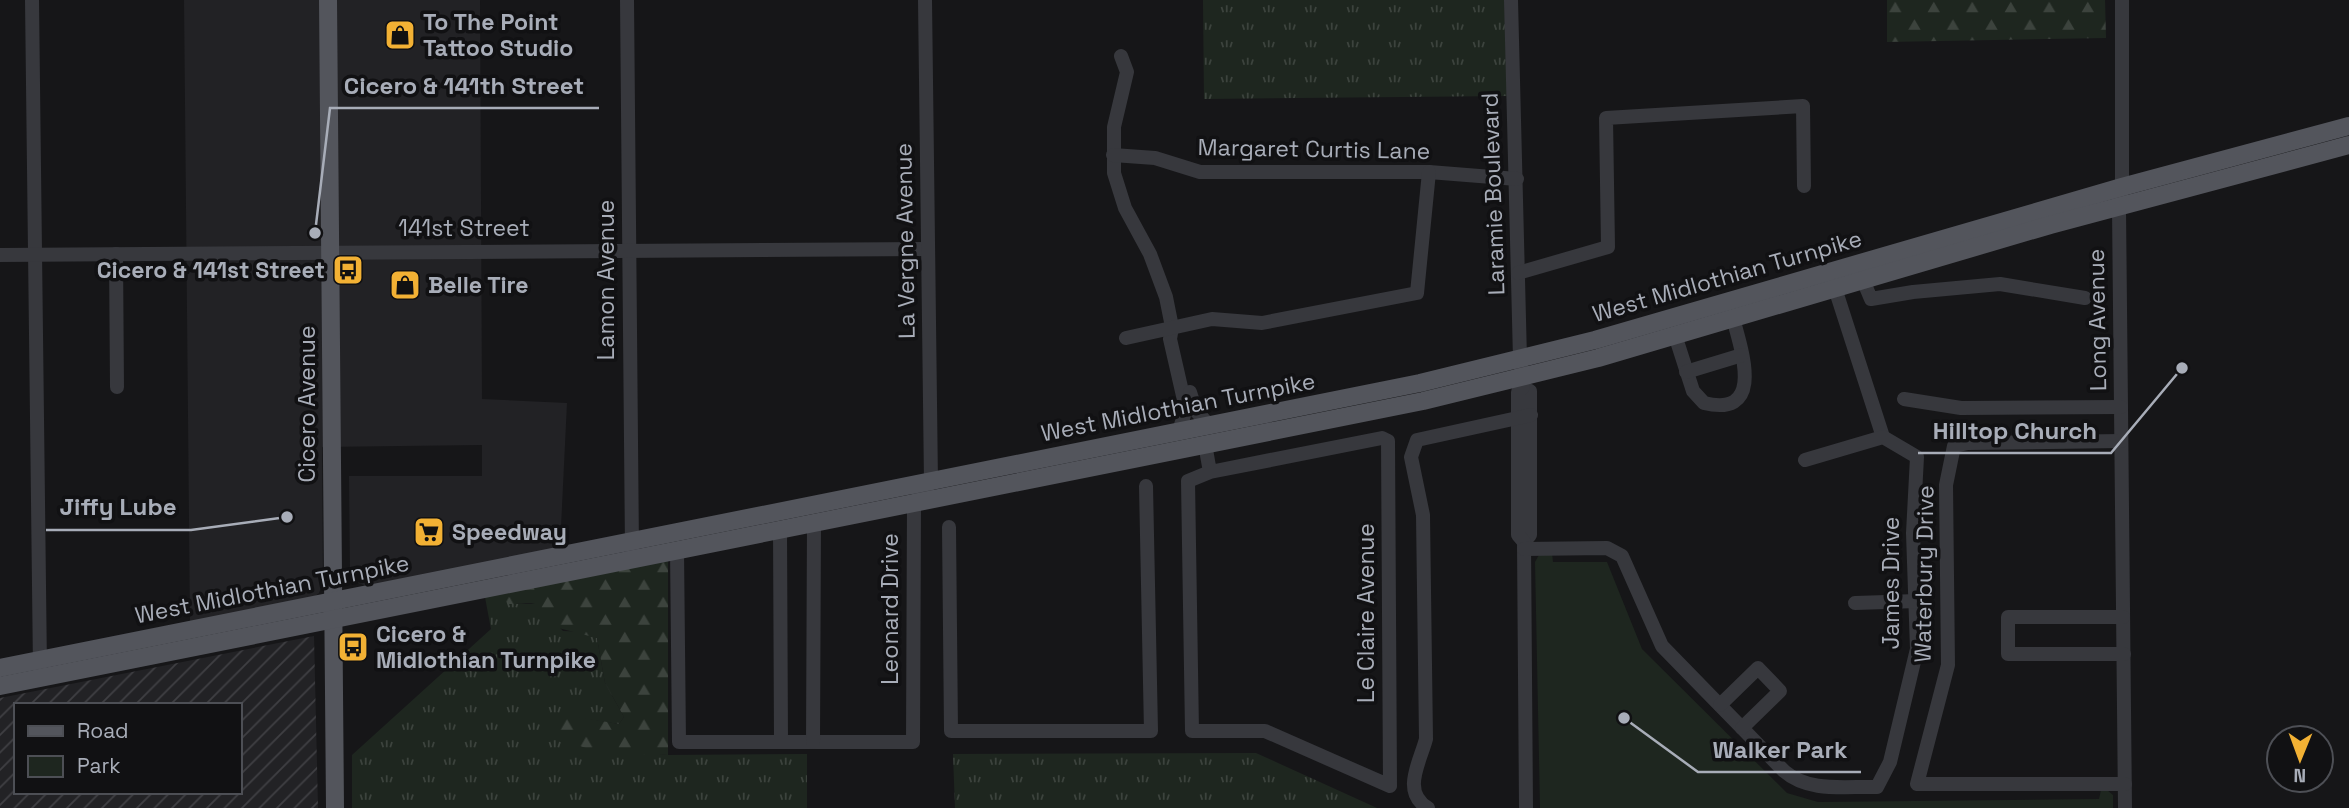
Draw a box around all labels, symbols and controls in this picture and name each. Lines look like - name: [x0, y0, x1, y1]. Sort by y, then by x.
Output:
- place label: To The Point Tattoo Studio: [423, 7, 573, 63]
- shop icon: To The Point Tattoo Studio: [383, 18, 417, 52]
- callout: Cicero & 141th Street: [330, 63, 599, 108]
- text: Cicero & 141th Street: [344, 70, 584, 101]
- street label: Laramie Boulevard: [1474, 92, 1512, 296]
- street label: Margaret Curtis Lane: [1197, 132, 1431, 166]
- street label: La Vergne Avenue: [888, 143, 922, 339]
- street label: Lamon Avenue: [591, 200, 621, 360]
- street label: 141st Street: [398, 213, 530, 243]
- street label: West Midlothian Turnpike: [1589, 223, 1865, 329]
- street label: Long Avenue: [2081, 249, 2113, 391]
- bus stop icon: Cicero & 141st Street: [331, 253, 365, 287]
- place label: Cicero & 141st Street: [97, 255, 325, 285]
- shop icon: Belle Tire: [388, 268, 422, 302]
- place label: Belle Tire: [428, 270, 529, 300]
- street label: Cicero Avenue: [292, 325, 322, 483]
- street label: West Midlothian Turnpike: [1038, 366, 1318, 448]
- callout: Hilltop Church: [1918, 408, 2111, 453]
- text: Hilltop Church: [1933, 415, 2097, 446]
- callout: Jiffy Lube: [46, 485, 191, 530]
- street label: Waterbury Drive: [1907, 485, 1941, 663]
- text: Jiffy Lube: [59, 491, 177, 522]
- supermarket icon: Speedway: [412, 515, 446, 549]
- place label: Speedway: [452, 517, 567, 547]
- street label: James Drive: [1876, 517, 1906, 649]
- street label: Le Claire Avenue: [1351, 523, 1381, 703]
- street label: Leonard Drive: [875, 533, 905, 685]
- street label: West Midlothian Turnpike: [132, 548, 412, 630]
- place label: Cicero & Midlothian Turnpike: [376, 619, 596, 675]
- bus stop icon: Cicero & Midlothian Turnpike: [336, 630, 370, 664]
- legend: [14, 703, 242, 794]
- text: Road: [77, 717, 129, 744]
- north arrow: [2265, 724, 2335, 794]
- callout: Walker Park: [1698, 727, 1861, 772]
- text: Walker Park: [1712, 734, 1848, 765]
- text: Park: [77, 752, 121, 779]
- text: N: [2293, 763, 2306, 788]

